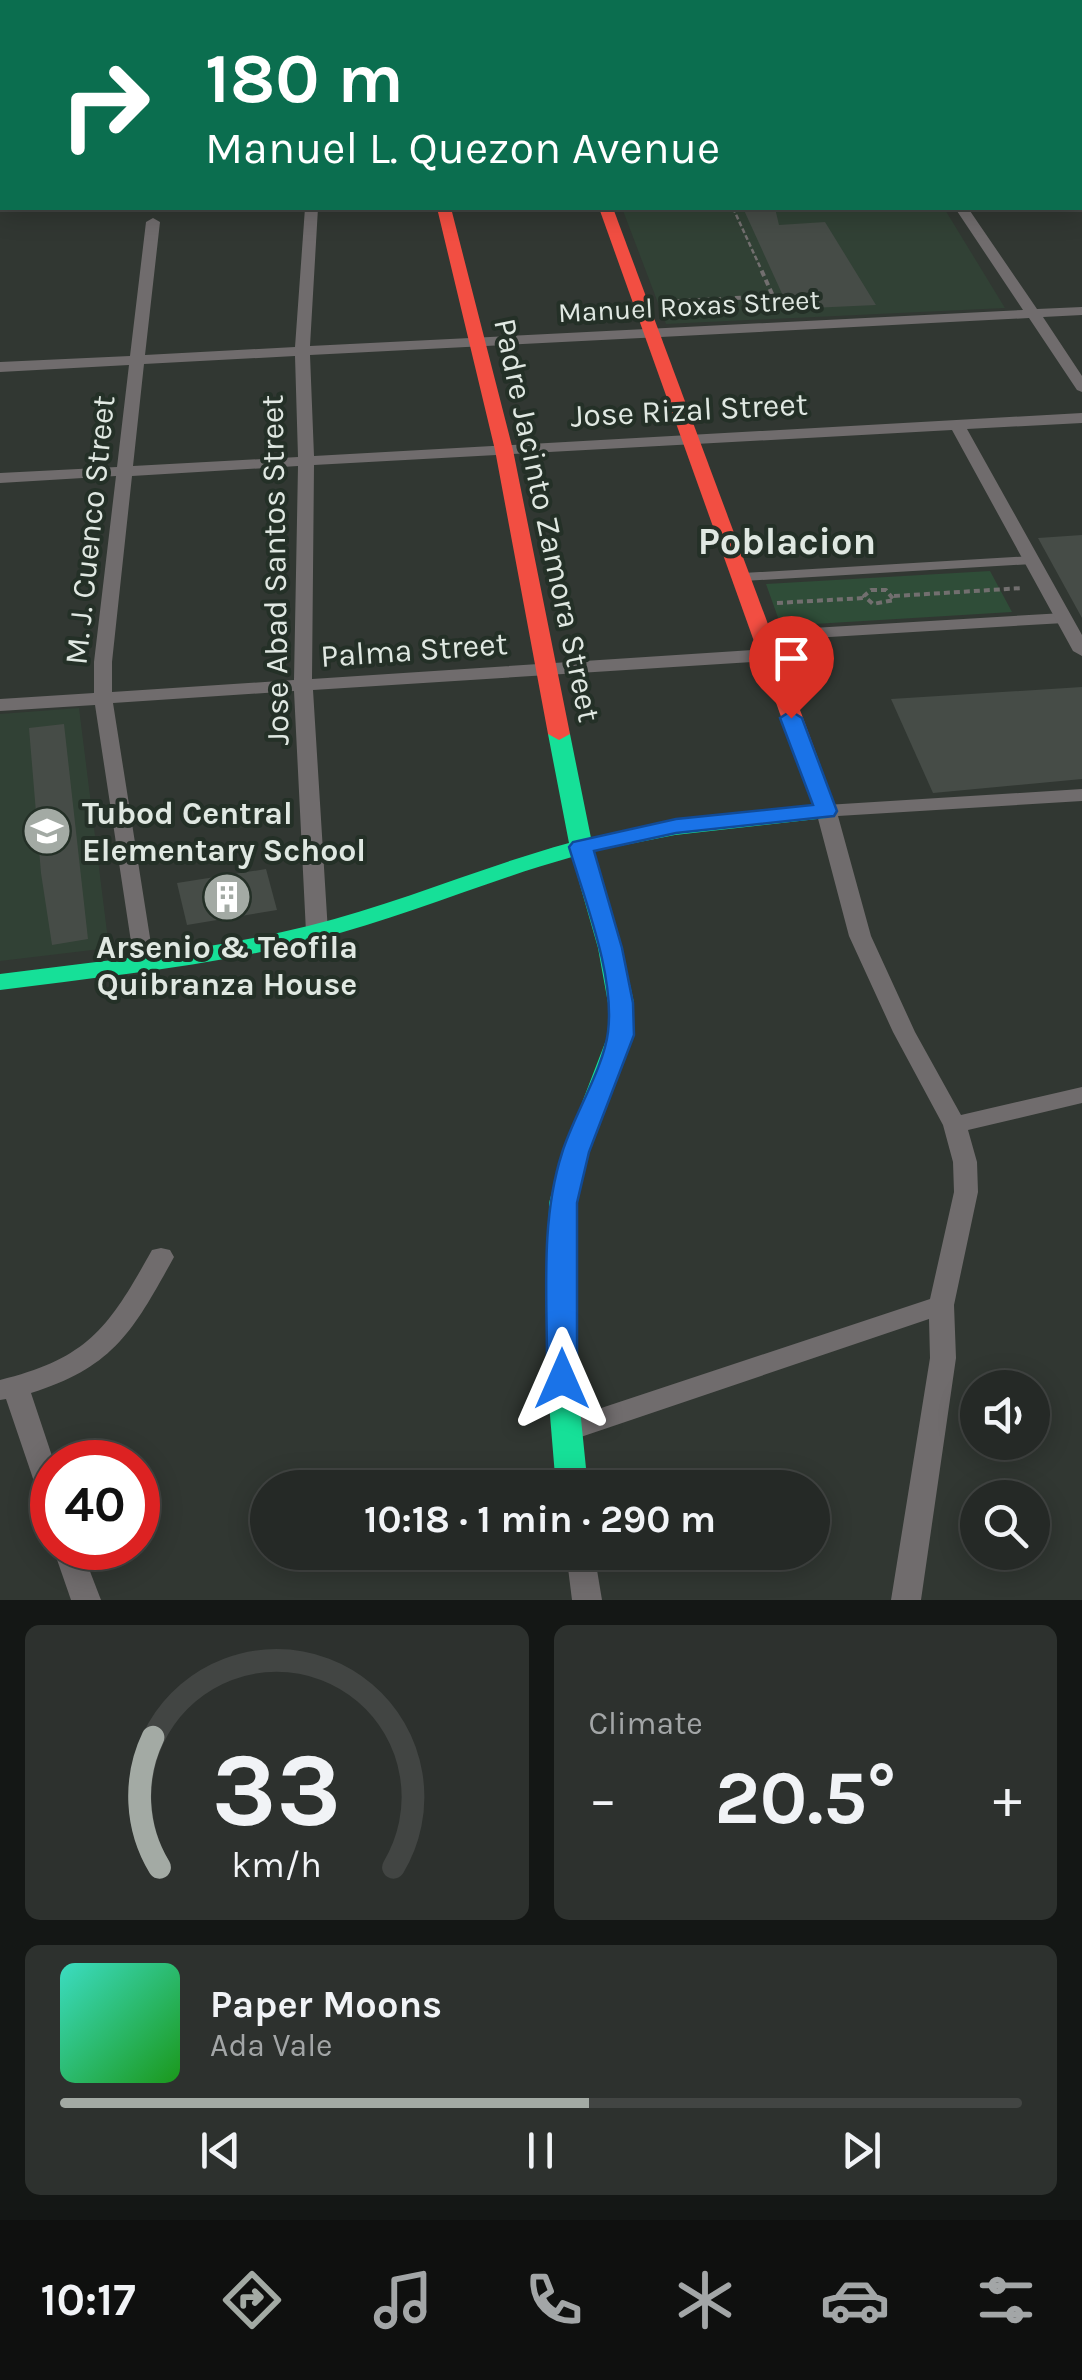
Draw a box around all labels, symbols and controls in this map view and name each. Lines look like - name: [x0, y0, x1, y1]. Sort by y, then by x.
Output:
- text: 180 m: [205, 38, 404, 120]
- icon: right: [40, 40, 170, 170]
- text: Manuel L. Quezon Avenue: [205, 122, 720, 174]
- street label: Manuel Roxas Street: [557, 283, 821, 329]
- street label: Padre Jacinto Zamora Street: [486, 315, 608, 725]
- street label: Jose Rizal Street: [569, 385, 809, 435]
- street label: M. J. Cuenco Street: [57, 393, 123, 667]
- street label: Jose Abad Santos Street: [253, 394, 297, 746]
- district label: Poblacion: [698, 519, 876, 564]
- pin: [749, 616, 834, 719]
- street label: Palma Street: [319, 625, 509, 675]
- icon: arrive: [764, 631, 819, 686]
- place label: Tubod Central Elementary School: [82, 795, 366, 869]
- school or university icon: Tubod Central Elementary School: [21, 805, 73, 857]
- building icon: Arsenio & Teofila Quibranza House: [201, 871, 253, 923]
- place label: Arsenio & Teofila Quibranza House: [96, 929, 358, 1003]
- position arrow: [510, 1327, 614, 1431]
- map controls: [960, 1370, 1050, 1570]
- button: sound: [960, 1370, 1050, 1460]
- speed limit sign: 40: [30, 1440, 160, 1570]
- button: search: [960, 1480, 1050, 1570]
- text: 10:18 · 1 min · 290 m: [364, 1497, 716, 1542]
- text: Climate: [589, 1705, 703, 1742]
- text: 33: [212, 1730, 341, 1851]
- text: 20.5°: [714, 1754, 896, 1842]
- text: −: [589, 1767, 617, 1831]
- text: +: [993, 1767, 1022, 1831]
- text: km/h: [231, 1844, 322, 1886]
- text: Paper Moons: [210, 1982, 442, 2027]
- text: Ada Vale: [210, 2027, 333, 2064]
- icon: previous: [193, 2123, 248, 2178]
- icon: pause: [513, 2123, 568, 2178]
- icon: next: [834, 2123, 889, 2178]
- icon: directions: [217, 2265, 287, 2335]
- icon: music: [368, 2265, 438, 2335]
- icon: phone: [519, 2265, 589, 2335]
- icon: climate: [670, 2265, 740, 2335]
- icon: car: [820, 2265, 890, 2335]
- icon: filters: [971, 2265, 1041, 2335]
- text: 10:17: [40, 2274, 136, 2326]

